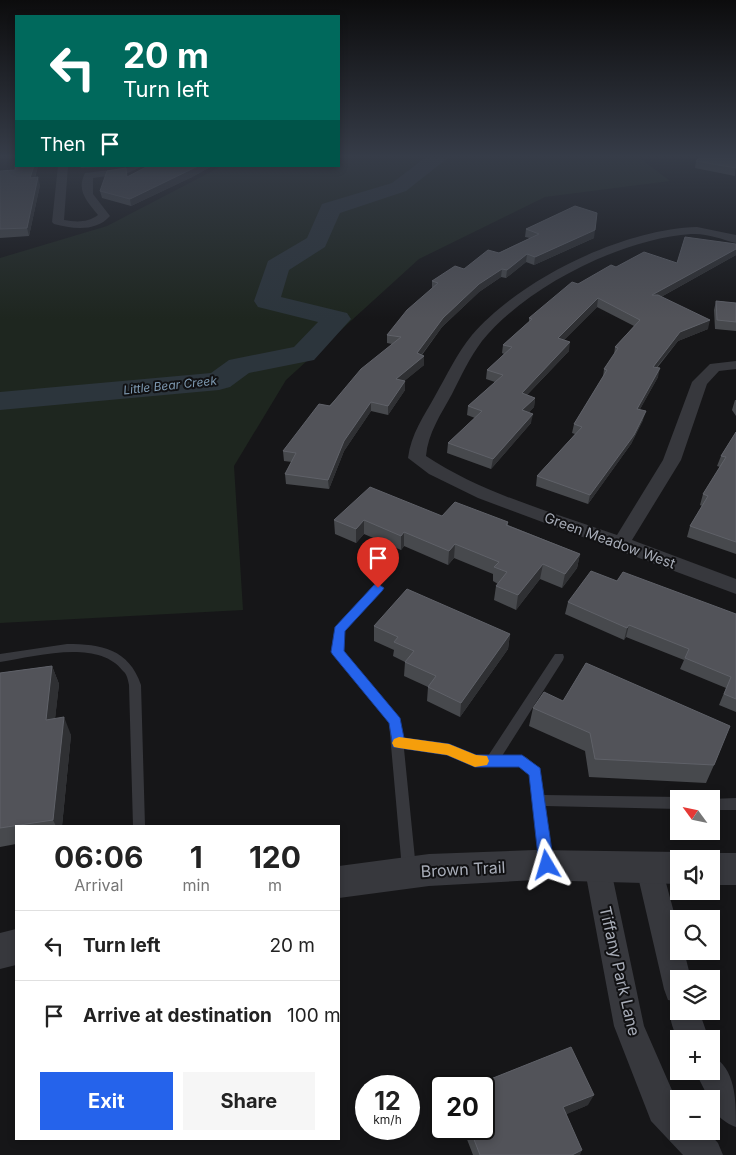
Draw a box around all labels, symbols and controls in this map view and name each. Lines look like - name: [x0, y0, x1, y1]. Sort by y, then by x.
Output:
- text: 20 m: [123, 34, 209, 76]
- icon: left: [40, 35, 105, 100]
- text: Turn left: [123, 76, 209, 102]
- icon: arrive: [96, 130, 124, 158]
- text: Then: [40, 133, 86, 156]
- water label: Little Bear Creek: [122, 373, 218, 397]
- street label: Green Meadow West: [542, 508, 678, 572]
- pin: [357, 537, 399, 588]
- icon: arrive: [364, 544, 392, 572]
- north arrow: [670, 790, 720, 840]
- map controls: [670, 790, 720, 1140]
- position arrow: [520, 838, 572, 890]
- text: 06:06: [54, 839, 143, 875]
- text: 1: [190, 839, 203, 875]
- text: 120: [249, 839, 301, 875]
- button: sound: [670, 850, 720, 900]
- street label: Brown Trail: [420, 857, 506, 881]
- text: Arrival: [74, 875, 123, 895]
- text: min: [183, 875, 210, 895]
- text: m: [268, 875, 282, 895]
- street label: Tiffany Park Lane: [595, 904, 645, 1038]
- button: search: [670, 910, 720, 960]
- icon: left: [40, 932, 68, 960]
- text: Turn left: [83, 934, 161, 957]
- text: 20 m: [269, 934, 315, 957]
- button: layers: [670, 970, 720, 1020]
- icon: arrive: [40, 1002, 68, 1030]
- text: Arrive at destination: [83, 1004, 272, 1027]
- text: 100 m: [287, 1004, 341, 1027]
- button: +: [670, 1030, 720, 1080]
- button: Exit: [40, 1072, 173, 1130]
- button: Share: [183, 1072, 315, 1130]
- speed limit sign: 20: [430, 1075, 495, 1140]
- text: 12: [374, 1086, 401, 1116]
- button: −: [670, 1090, 720, 1140]
- text: km/h: [373, 1112, 402, 1127]

